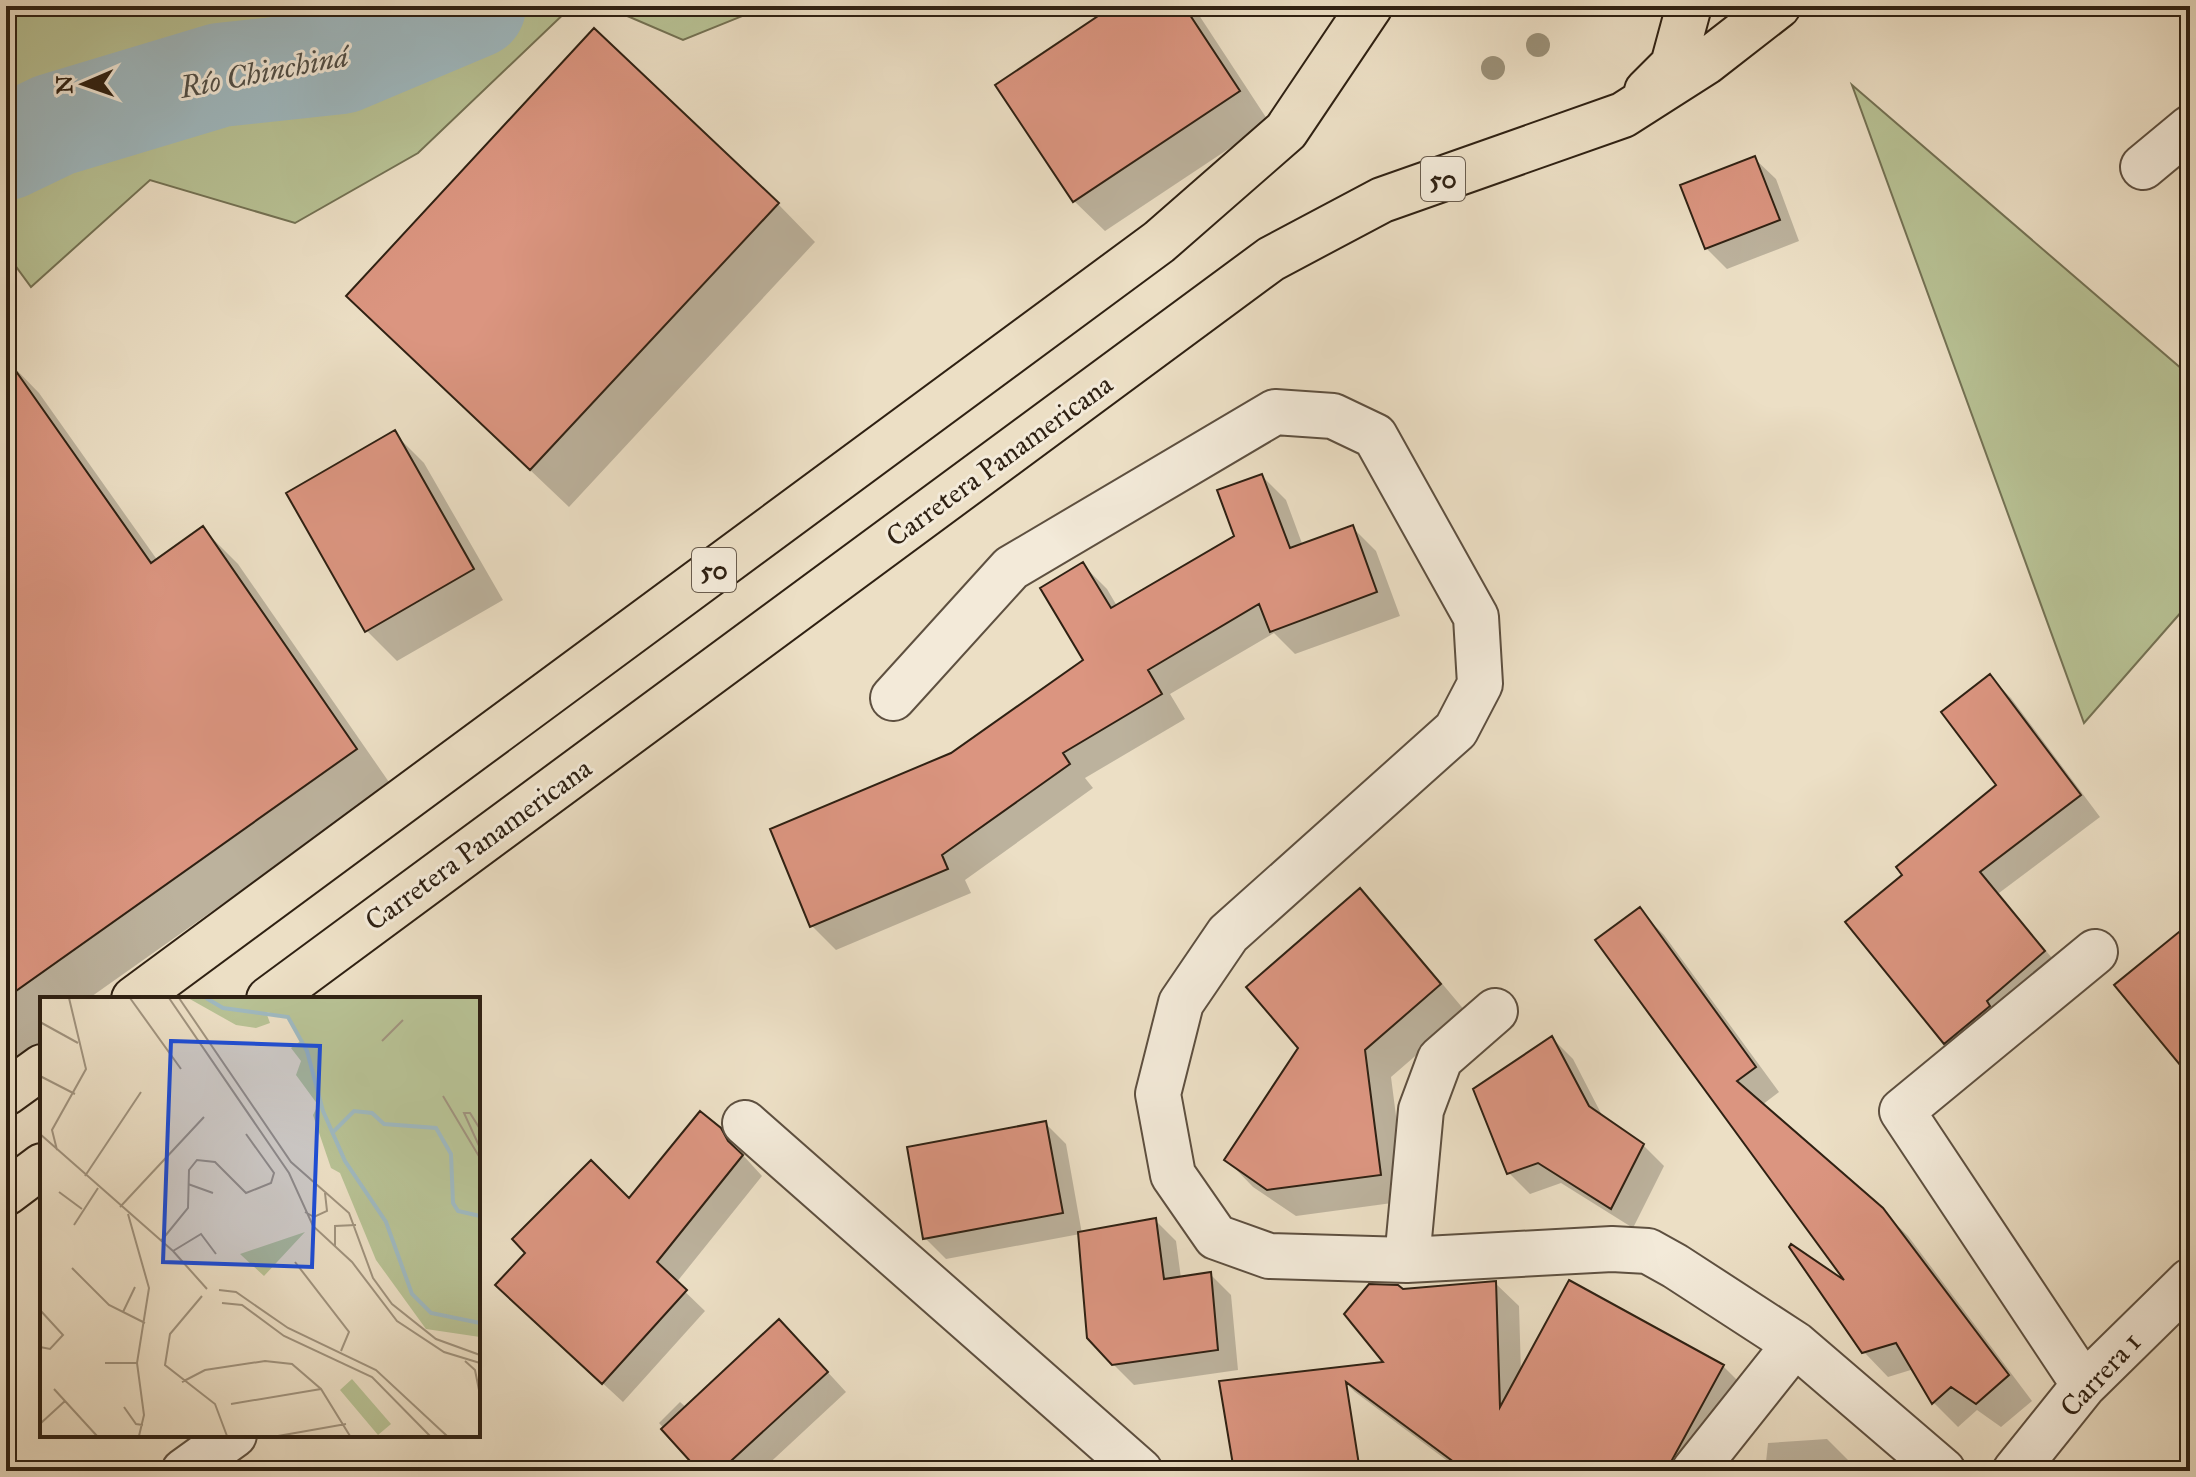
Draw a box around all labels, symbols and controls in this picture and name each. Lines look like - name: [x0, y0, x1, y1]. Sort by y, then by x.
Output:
- water label: Río Chinchiná: [176, 37, 355, 106]
- north arrow: [44, 44, 124, 124]
- text: N: [51, 75, 78, 94]
- road number: 50: [1421, 157, 1465, 201]
- street label: Carretera Panamericana: [879, 366, 1120, 554]
- road number: 50: [692, 548, 736, 592]
- street label: Carretera Panamericana: [358, 750, 599, 938]
- inset map: [40, 997, 480, 1437]
- street label: Carrera 1: [2053, 1325, 2148, 1424]

